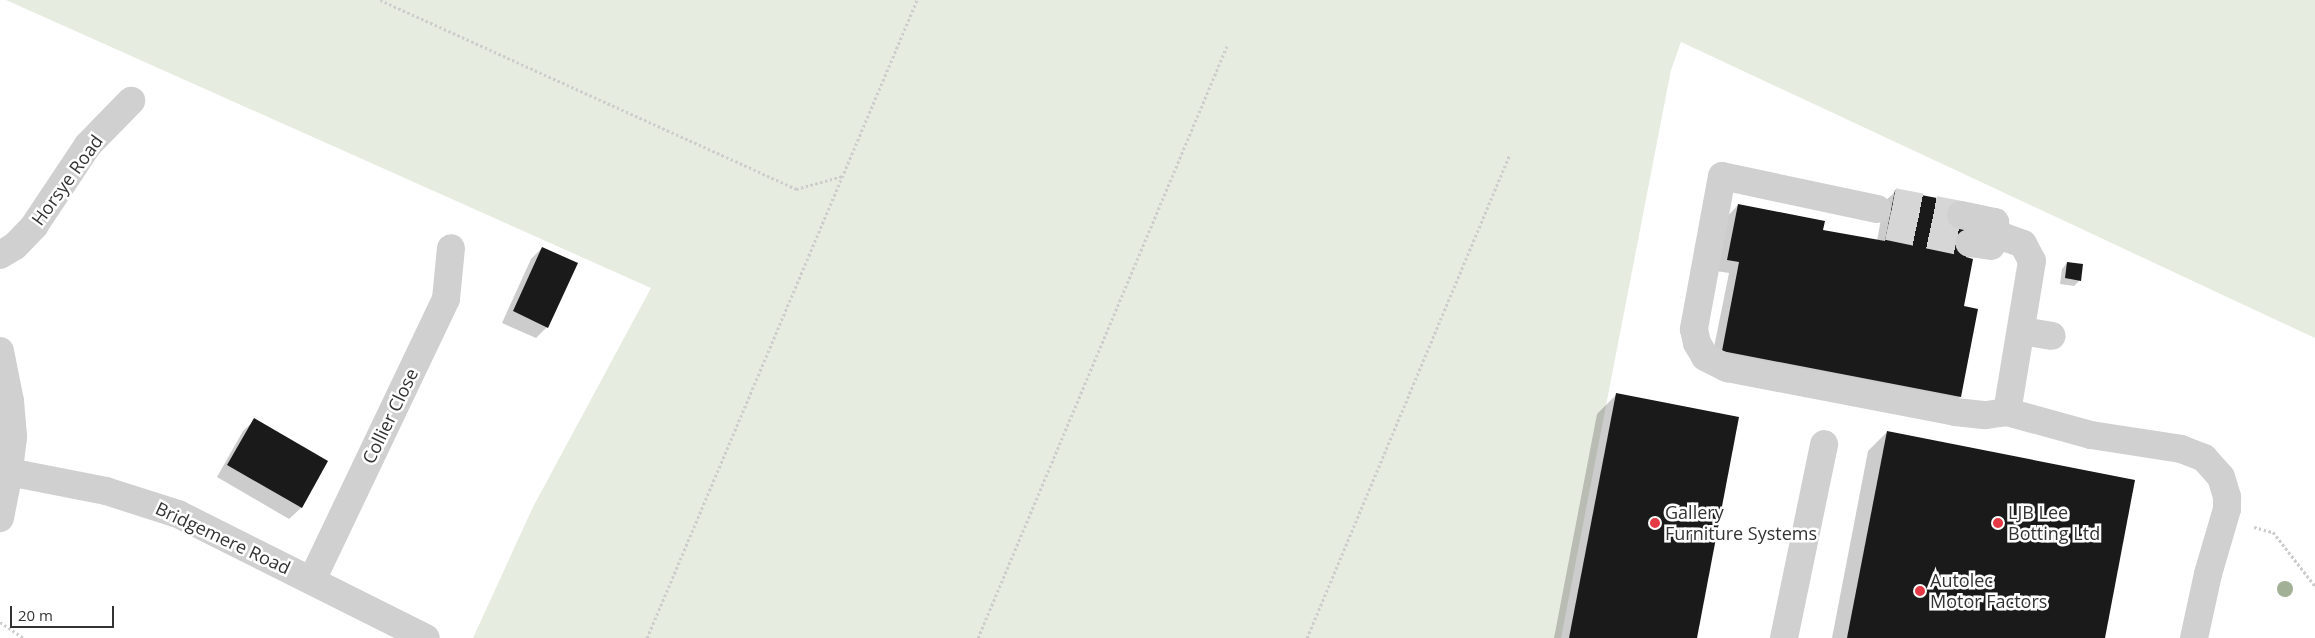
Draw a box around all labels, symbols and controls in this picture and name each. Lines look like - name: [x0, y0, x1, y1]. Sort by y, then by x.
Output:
- street label: Horsye Road: [27, 130, 107, 230]
- street label: Collier Close: [358, 365, 422, 467]
- street label: Bridgemere Road: [152, 497, 294, 579]
- place label: Gallery Furniture Systems: [1665, 502, 1817, 544]
- place label: LJB Lee Botting Ltd: [2008, 502, 2100, 544]
- marker: Gallery Furniture Systems: [1649, 517, 1661, 529]
- marker: LJB Lee Botting Ltd: [1992, 517, 2004, 529]
- place label: Autolec Motor Factors: [1930, 570, 2047, 612]
- marker: Autolec Motor Factors: [1914, 585, 1926, 597]
- scale bar: [12, 596, 116, 628]
- text: 20 m: [18, 605, 53, 625]

